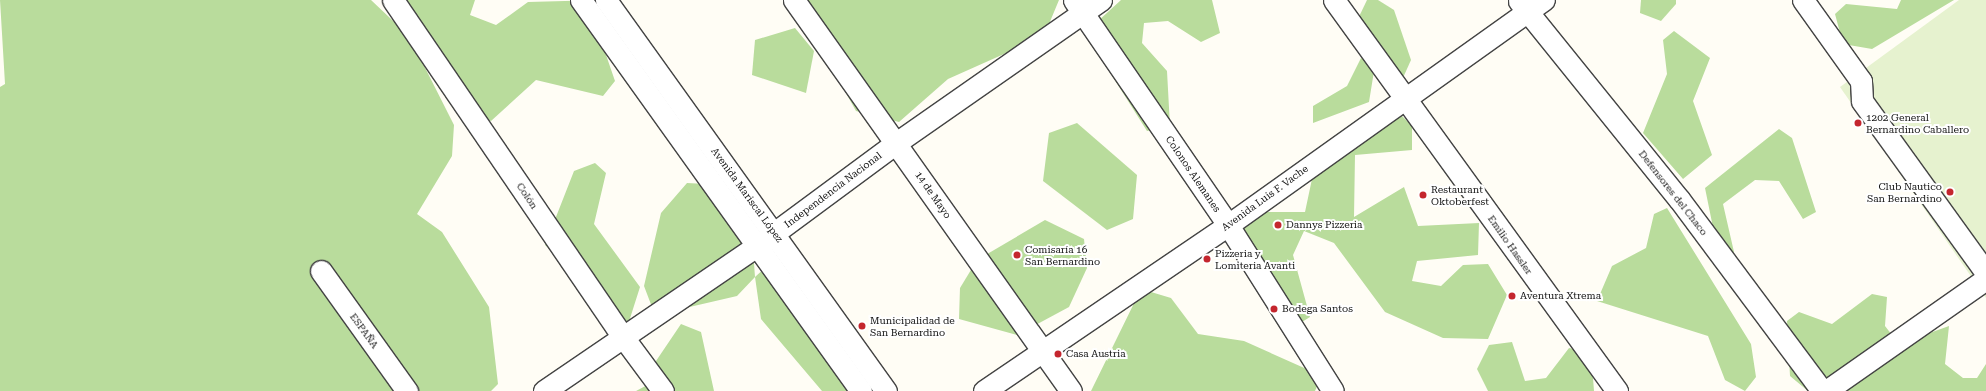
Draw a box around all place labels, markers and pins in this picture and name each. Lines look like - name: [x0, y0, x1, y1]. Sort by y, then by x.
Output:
- place label: 1202 General Bernardino Caballero: [1866, 111, 1969, 134]
- marker: 1202 General Bernardino Caballero: [1853, 118, 1863, 128]
- place label: Club Nautico San Bernardino: [1867, 180, 1942, 204]
- place label: Restaurant Oktoberfest: [1431, 183, 1489, 206]
- marker: Club Nautico San Bernardino: [1945, 187, 1955, 197]
- marker: Restaurant Oktoberfest: [1418, 190, 1428, 200]
- place label: Dannys Pizzeria: [1286, 219, 1362, 231]
- marker: Dannys Pizzeria: [1273, 220, 1283, 230]
- place label: Comisaría 16 San Bernardino: [1025, 243, 1100, 266]
- place label: Pizzeria y Lomiteria Avanti: [1215, 247, 1295, 270]
- marker: Comisaría 16 San Bernardino: [1012, 250, 1022, 260]
- marker: Pizzeria y Lomiteria Avanti: [1202, 254, 1212, 264]
- place label: Aventura Xtrema: [1520, 290, 1601, 302]
- marker: Aventura Xtrema: [1507, 291, 1517, 301]
- place label: Bodega Santos: [1282, 303, 1353, 315]
- marker: Bodega Santos: [1269, 304, 1279, 314]
- place label: Municipalidad de San Bernardino: [870, 314, 955, 338]
- marker: Municipalidad de San Bernardino: [857, 321, 867, 331]
- place label: Casa Austria: [1066, 348, 1126, 360]
- marker: Casa Austria: [1053, 349, 1063, 359]

